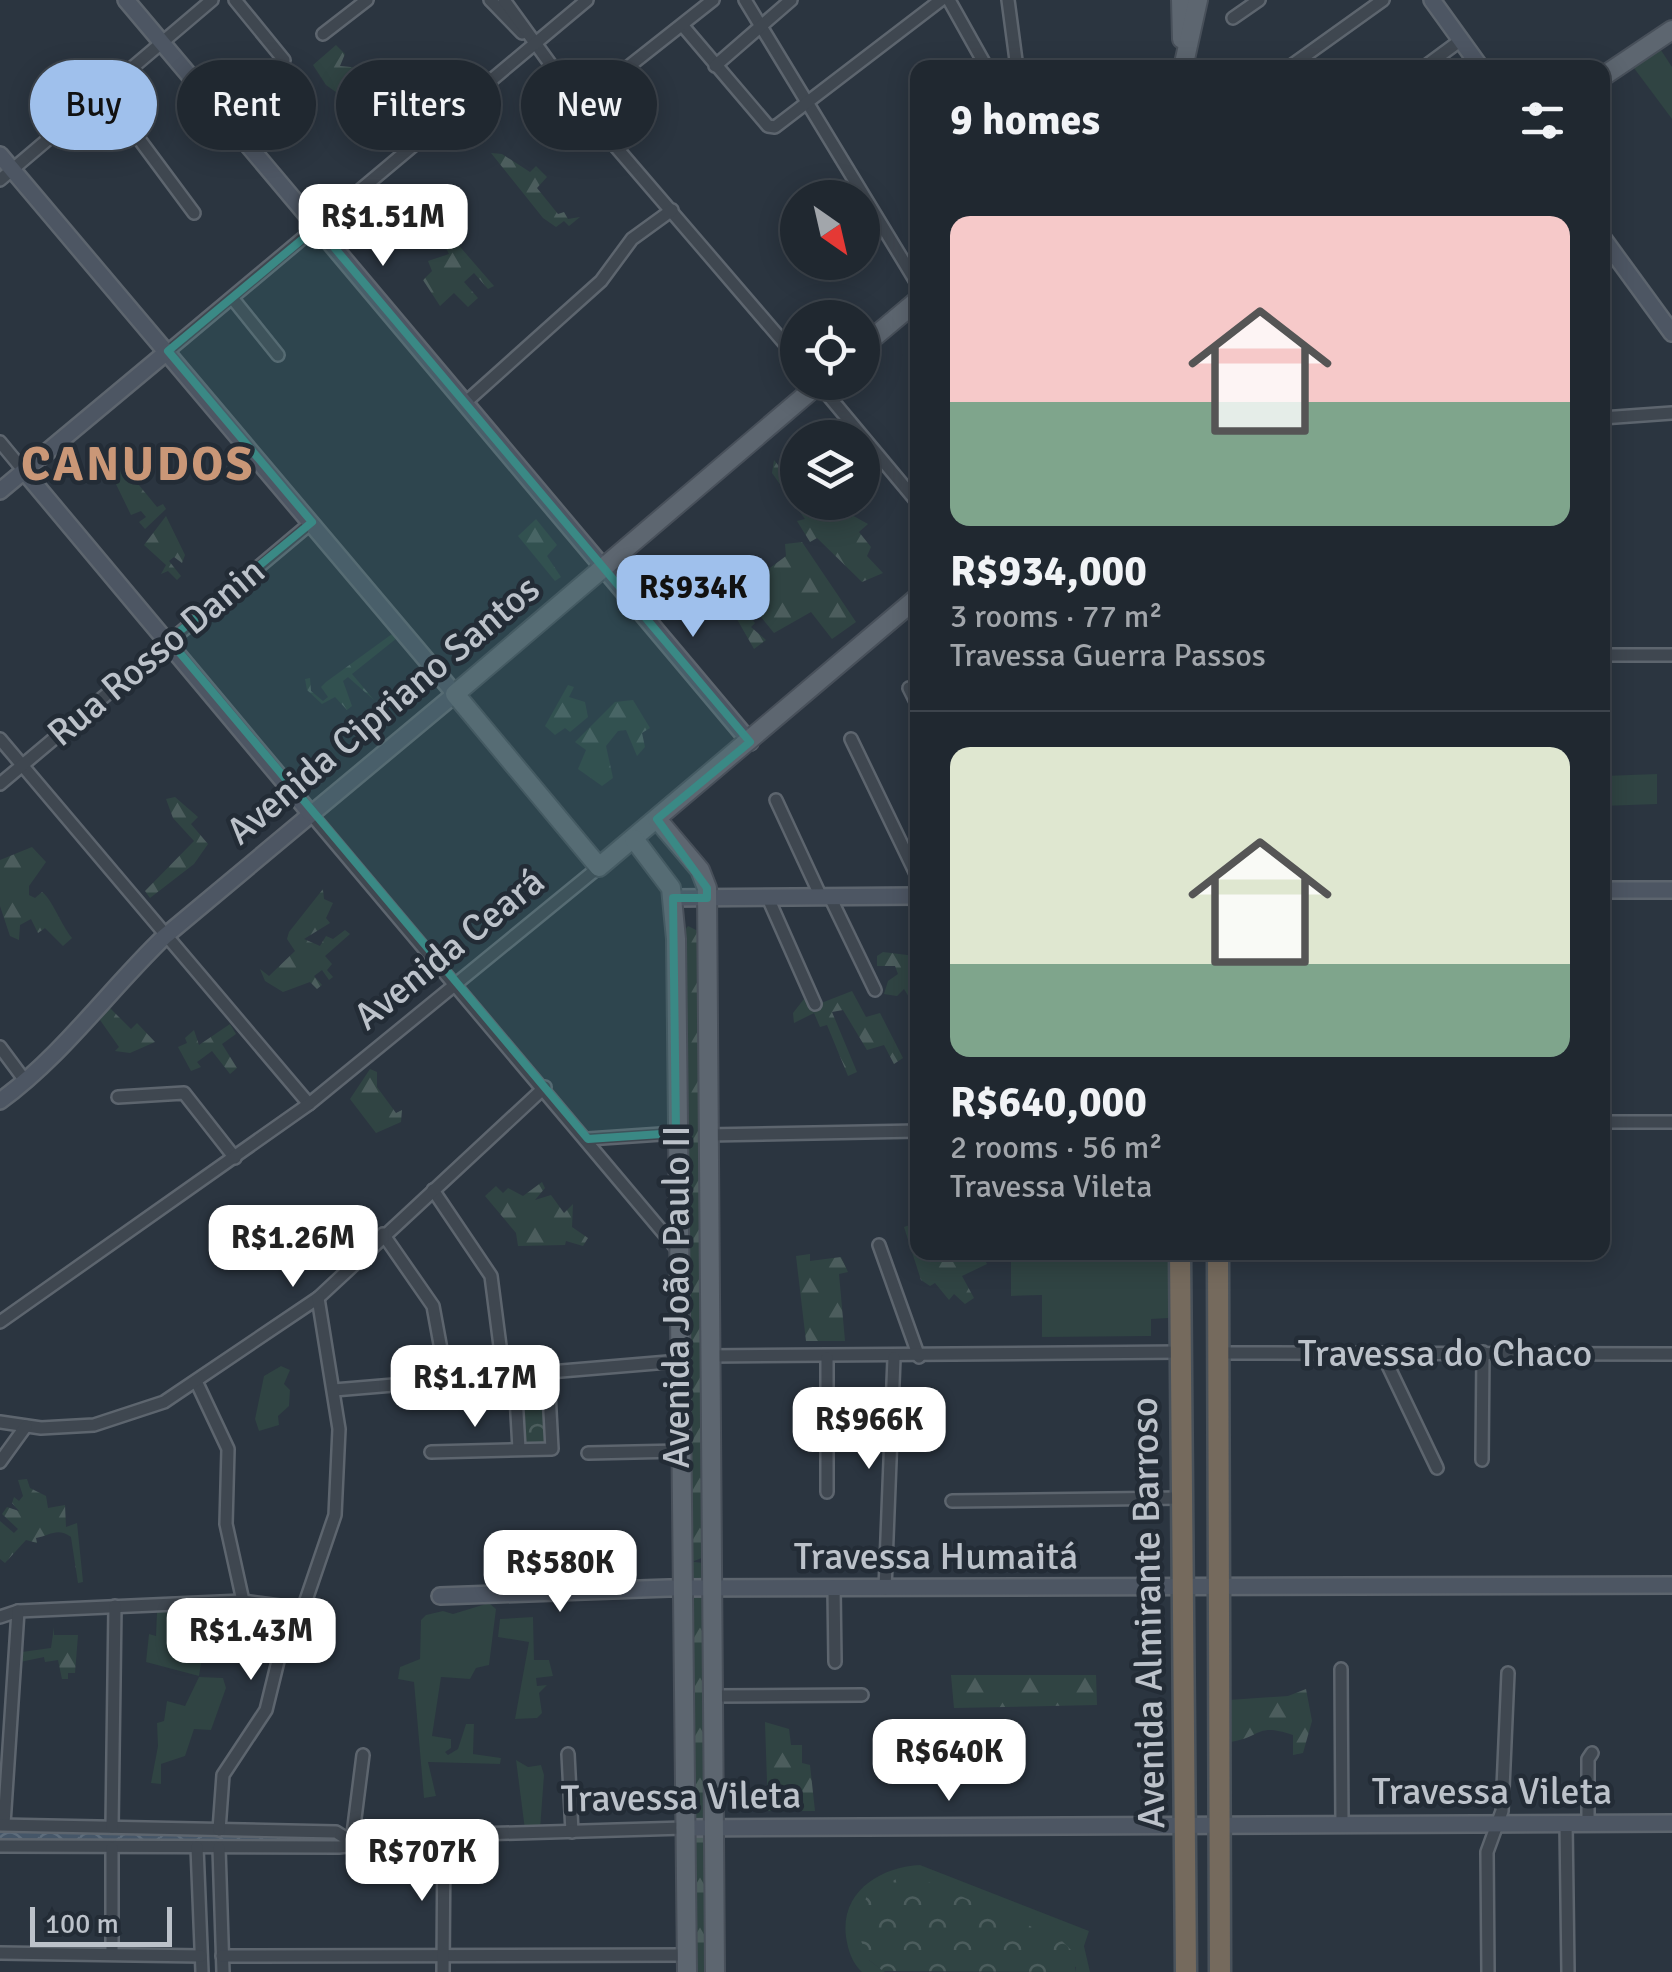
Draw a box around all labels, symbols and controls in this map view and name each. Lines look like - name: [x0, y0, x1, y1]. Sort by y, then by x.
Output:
- chip: Buy: [30, 60, 157, 150]
- chip: Rent: [177, 60, 316, 150]
- chip: Filters: [336, 60, 501, 150]
- chip: New: [521, 60, 657, 150]
- icon: filters: [1515, 93, 1570, 148]
- text: 9 homes: [950, 95, 1100, 146]
- north arrow: [780, 180, 880, 280]
- map controls: [780, 180, 880, 520]
- pin: R$1.51M: [291, 184, 475, 269]
- text: R$1.51M: [321, 197, 445, 236]
- icon: home: [1170, 281, 1350, 461]
- button: locate: [780, 300, 880, 400]
- button: layers: [780, 420, 880, 520]
- district label: CANUDOS: [21, 435, 255, 494]
- text: R$934,000: [950, 546, 1147, 597]
- street label: Rua Rosso Danin: [38, 547, 274, 757]
- pin: R$934K: [612, 555, 774, 640]
- street label: Avenida Cipriano Santos: [217, 565, 549, 855]
- text: R$934K: [639, 568, 747, 607]
- text: 3 rooms · 77 m²: [950, 597, 1163, 636]
- text: Travessa Guerra Passos: [950, 636, 1266, 675]
- icon: home: [1170, 812, 1350, 992]
- street label: Avenida Ceará: [344, 858, 554, 1040]
- text: R$640,000: [950, 1077, 1147, 1128]
- street label: Avenida João Paulo II: [653, 1125, 700, 1469]
- text: 2 rooms · 56 m²: [950, 1128, 1163, 1167]
- text: Travessa Vileta: [950, 1167, 1152, 1206]
- pin: R$1.26M: [201, 1205, 385, 1290]
- text: R$1.26M: [231, 1218, 355, 1257]
- street label: Travessa do Chaco: [1298, 1330, 1592, 1377]
- pin: R$1.17M: [383, 1345, 567, 1430]
- text: R$1.17M: [413, 1358, 537, 1397]
- pin: R$966K: [788, 1387, 950, 1472]
- street label: Avenida Almirante Barroso: [1121, 1397, 1175, 1829]
- text: R$966K: [815, 1400, 923, 1439]
- pin: R$580K: [479, 1530, 641, 1615]
- street label: Travessa Humaitá: [794, 1533, 1078, 1580]
- text: R$580K: [506, 1543, 614, 1582]
- pin: R$1.43M: [159, 1598, 343, 1683]
- text: R$1.43M: [189, 1611, 313, 1650]
- pin: R$640K: [868, 1719, 1030, 1804]
- text: R$640K: [895, 1732, 1003, 1771]
- street label: Travessa Vileta: [1372, 1768, 1612, 1815]
- street label: Travessa Vileta: [560, 1771, 802, 1823]
- pin: R$707K: [341, 1819, 503, 1904]
- text: R$707K: [368, 1832, 476, 1871]
- scale bar: [30, 1902, 172, 1946]
- text: 100 m: [45, 1907, 119, 1941]

